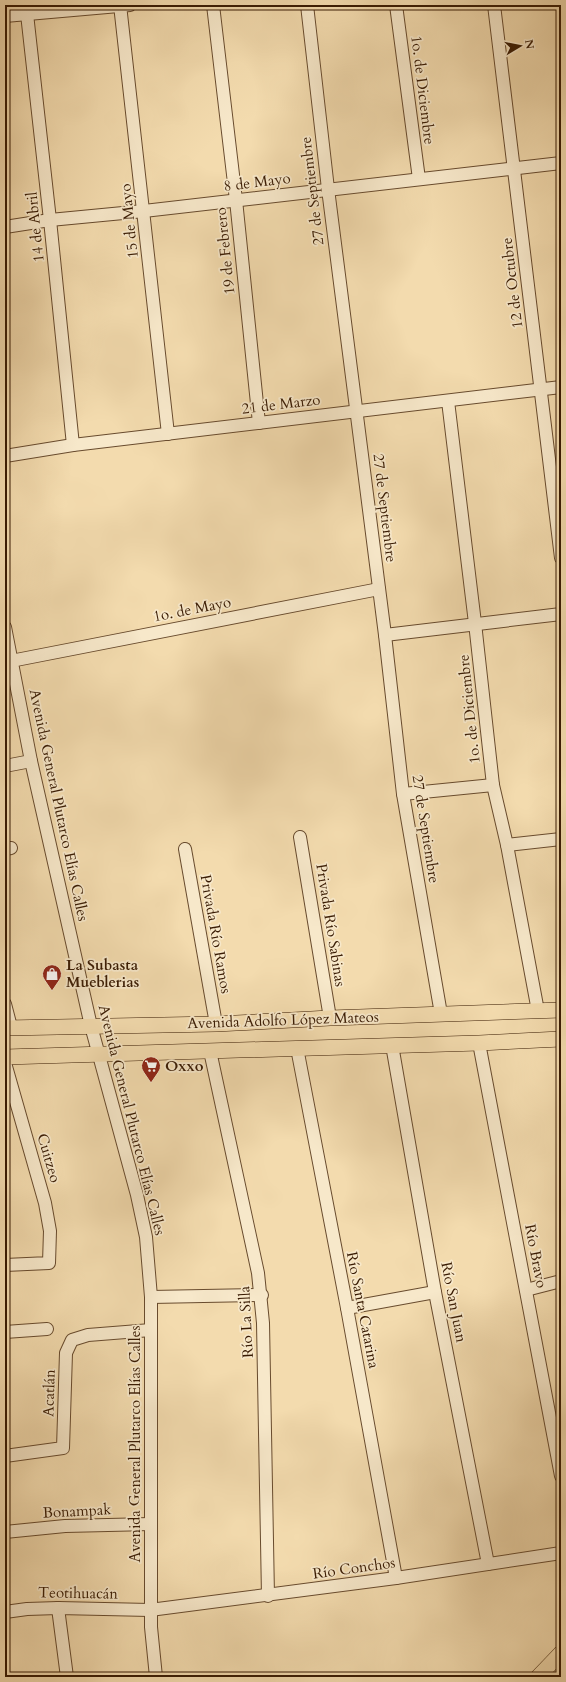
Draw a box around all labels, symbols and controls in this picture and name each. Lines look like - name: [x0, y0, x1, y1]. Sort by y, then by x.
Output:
- north arrow: [500, 26, 540, 66]
- street label: 1o. de Diciembre: [406, 34, 440, 146]
- text: N: [521, 38, 538, 51]
- street label: 27 de Septiembre: [295, 135, 329, 246]
- street label: 8 de Mayo: [222, 168, 292, 196]
- street label: 15 de Mayo: [115, 183, 143, 259]
- street label: 14 de Abril: [21, 191, 49, 263]
- street label: 19 de Febrero: [210, 206, 240, 296]
- street label: 12 de Octubre: [496, 236, 527, 330]
- street label: 21 de Marzo: [241, 389, 321, 419]
- street label: 27 de Septiembre: [368, 453, 402, 564]
- street label: 1o. de Mayo: [151, 592, 233, 626]
- street label: 1o. de Diciembre: [453, 653, 485, 765]
- street label: Avenida General Plutarco Elías Calles: [25, 687, 93, 923]
- street label: 27 de Septiembre: [408, 773, 444, 885]
- street label: Privada Río Sabinas: [311, 862, 351, 988]
- street label: Privada Río Ramos: [196, 873, 236, 995]
- place label: La Subasta Mueblerias: [66, 955, 139, 992]
- shop icon: La Subasta Mueblerias: [41, 963, 63, 991]
- street label: Avenida General Plutarco Elías Calles: [94, 1003, 170, 1237]
- street label: Avenida Adolfo López Mateos: [187, 1007, 379, 1033]
- supermarket icon: Oxxo: [140, 1055, 162, 1083]
- place label: Oxxo: [165, 1056, 204, 1076]
- street label: Cuitzeo: [32, 1131, 66, 1185]
- street label: Río Bravo: [520, 1222, 552, 1290]
- street label: Río Santa Catarina: [342, 1250, 384, 1371]
- street label: Río San Juan: [436, 1260, 472, 1344]
- street label: Río La Silla: [234, 1285, 258, 1359]
- street label: Avenida General Plutarco Elías Calles: [125, 1326, 145, 1562]
- street label: Acatlán: [38, 1368, 60, 1417]
- street label: Bonampak: [42, 1499, 112, 1523]
- street label: Río Conchos: [311, 1552, 397, 1584]
- street label: Teotihuacán: [38, 1582, 118, 1604]

